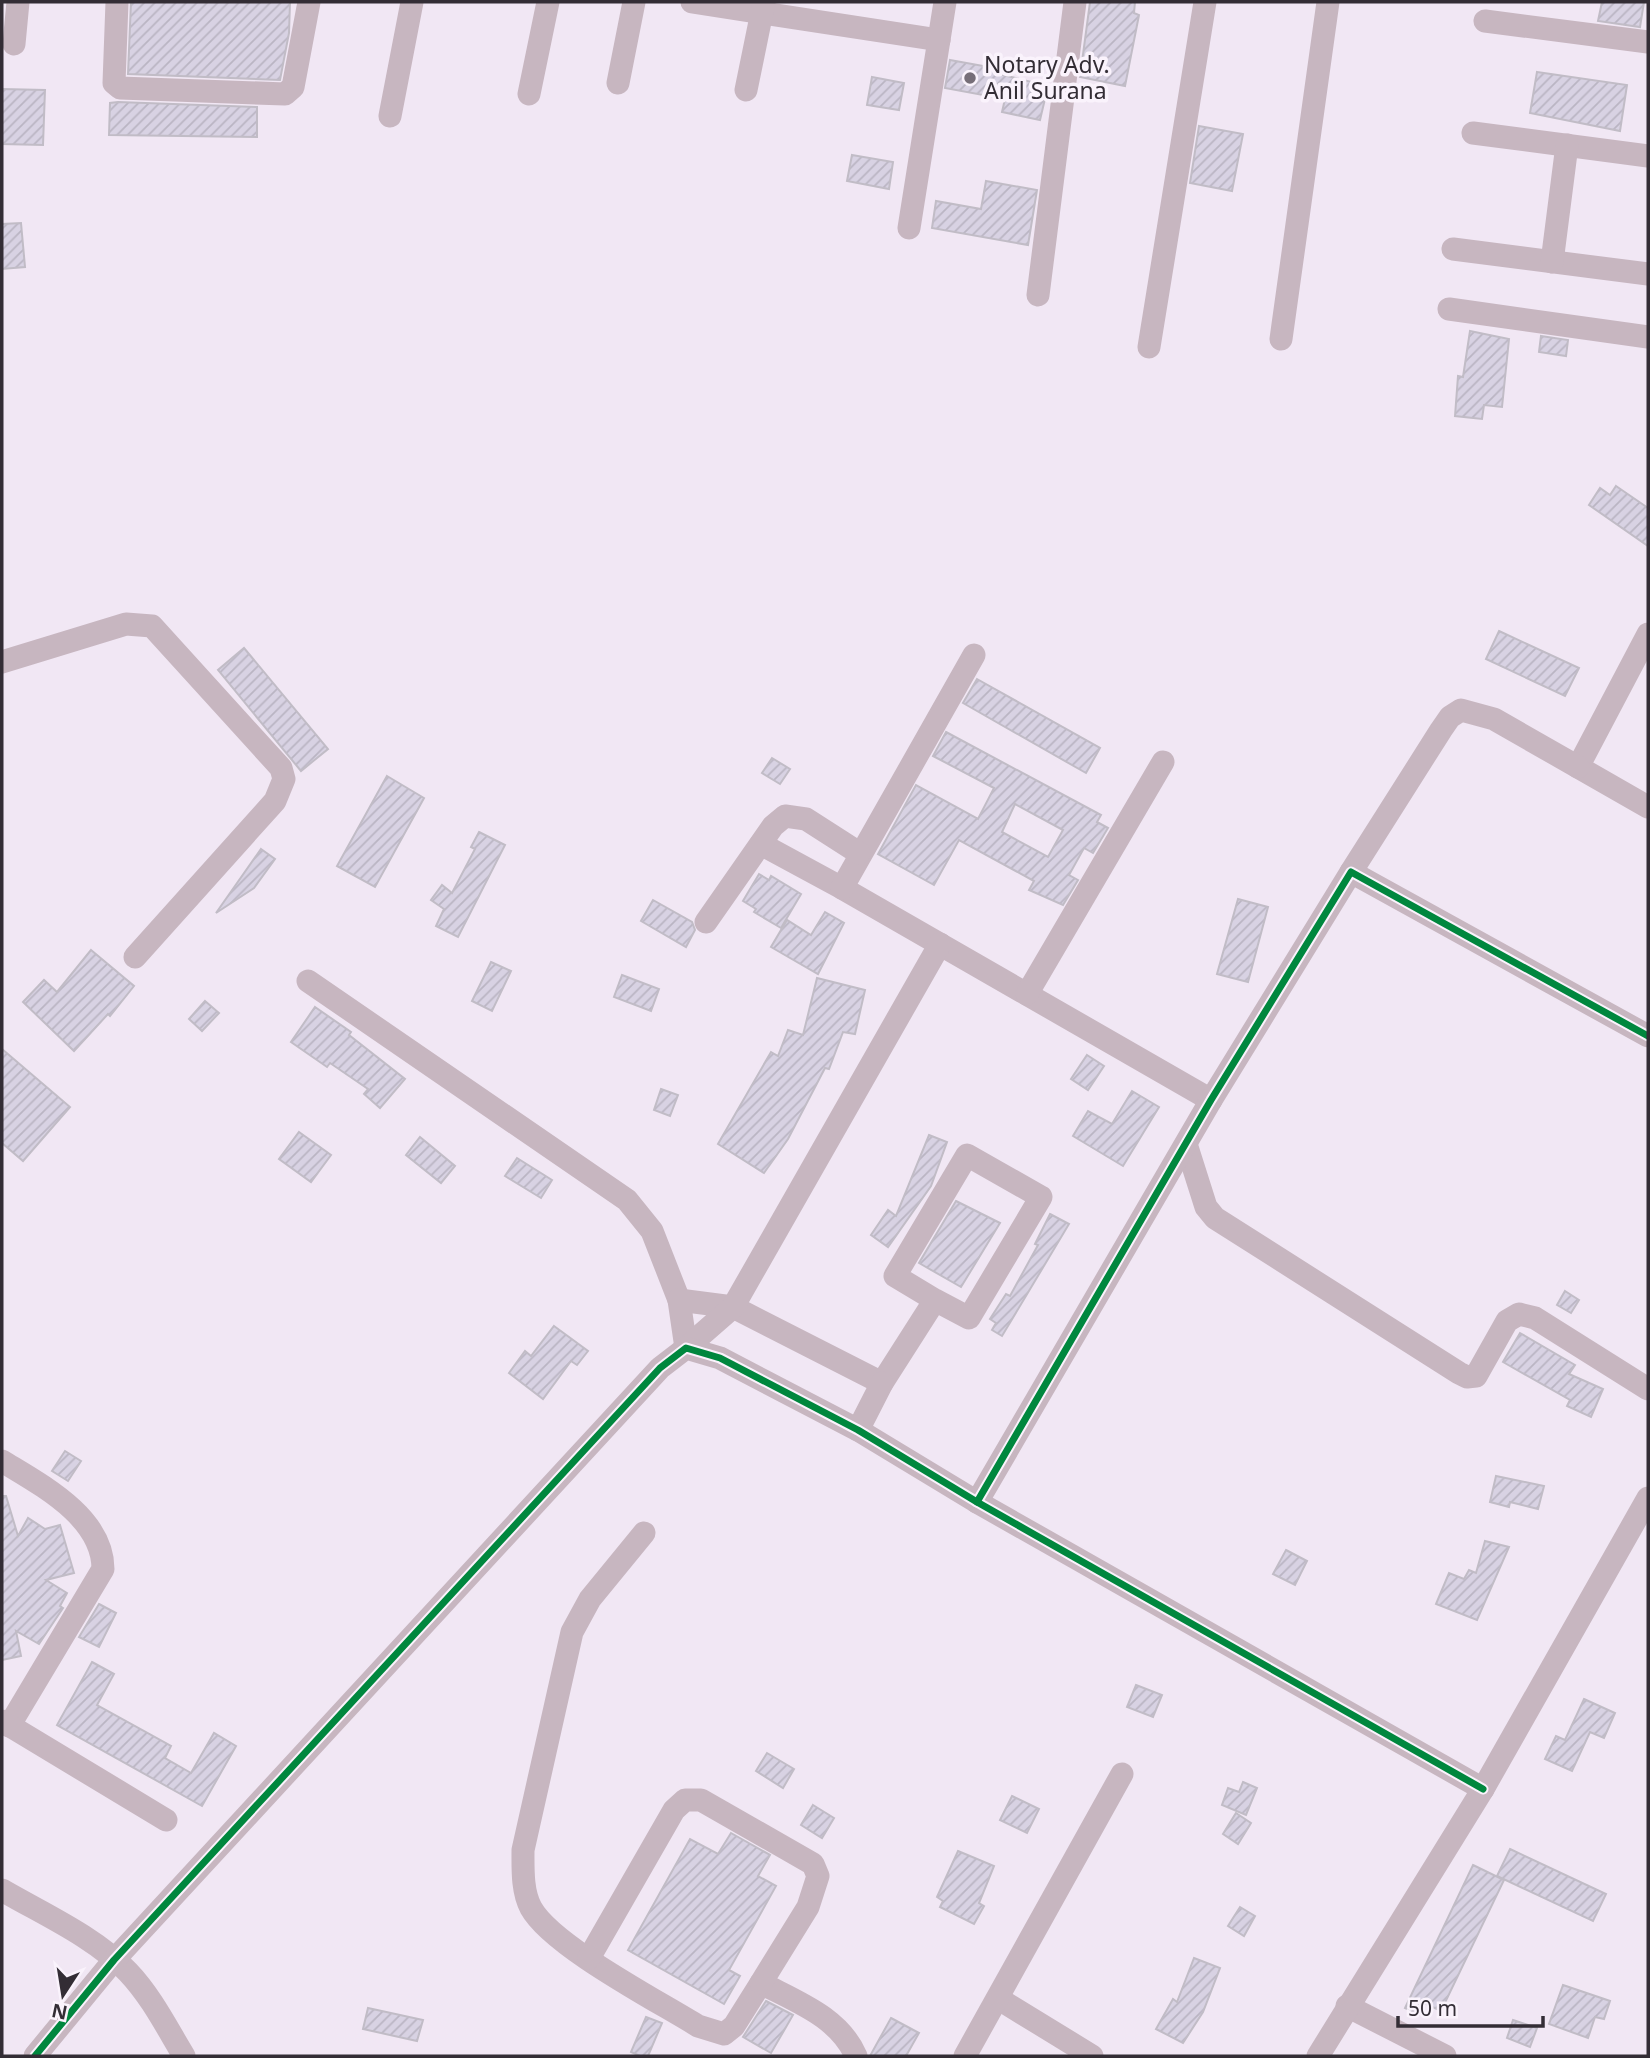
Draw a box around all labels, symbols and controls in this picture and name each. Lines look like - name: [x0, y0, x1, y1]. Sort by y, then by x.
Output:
- place label: Notary Adv. Anil Surana: [984, 48, 1110, 106]
- marker: Notary Adv. Anil Surana: [962, 70, 978, 86]
- north arrow: [28, 1960, 98, 2030]
- scale bar: [1398, 1984, 1543, 2028]
- text: 50 m: [1408, 1994, 1457, 2022]
- text: N: [49, 1997, 70, 2026]

